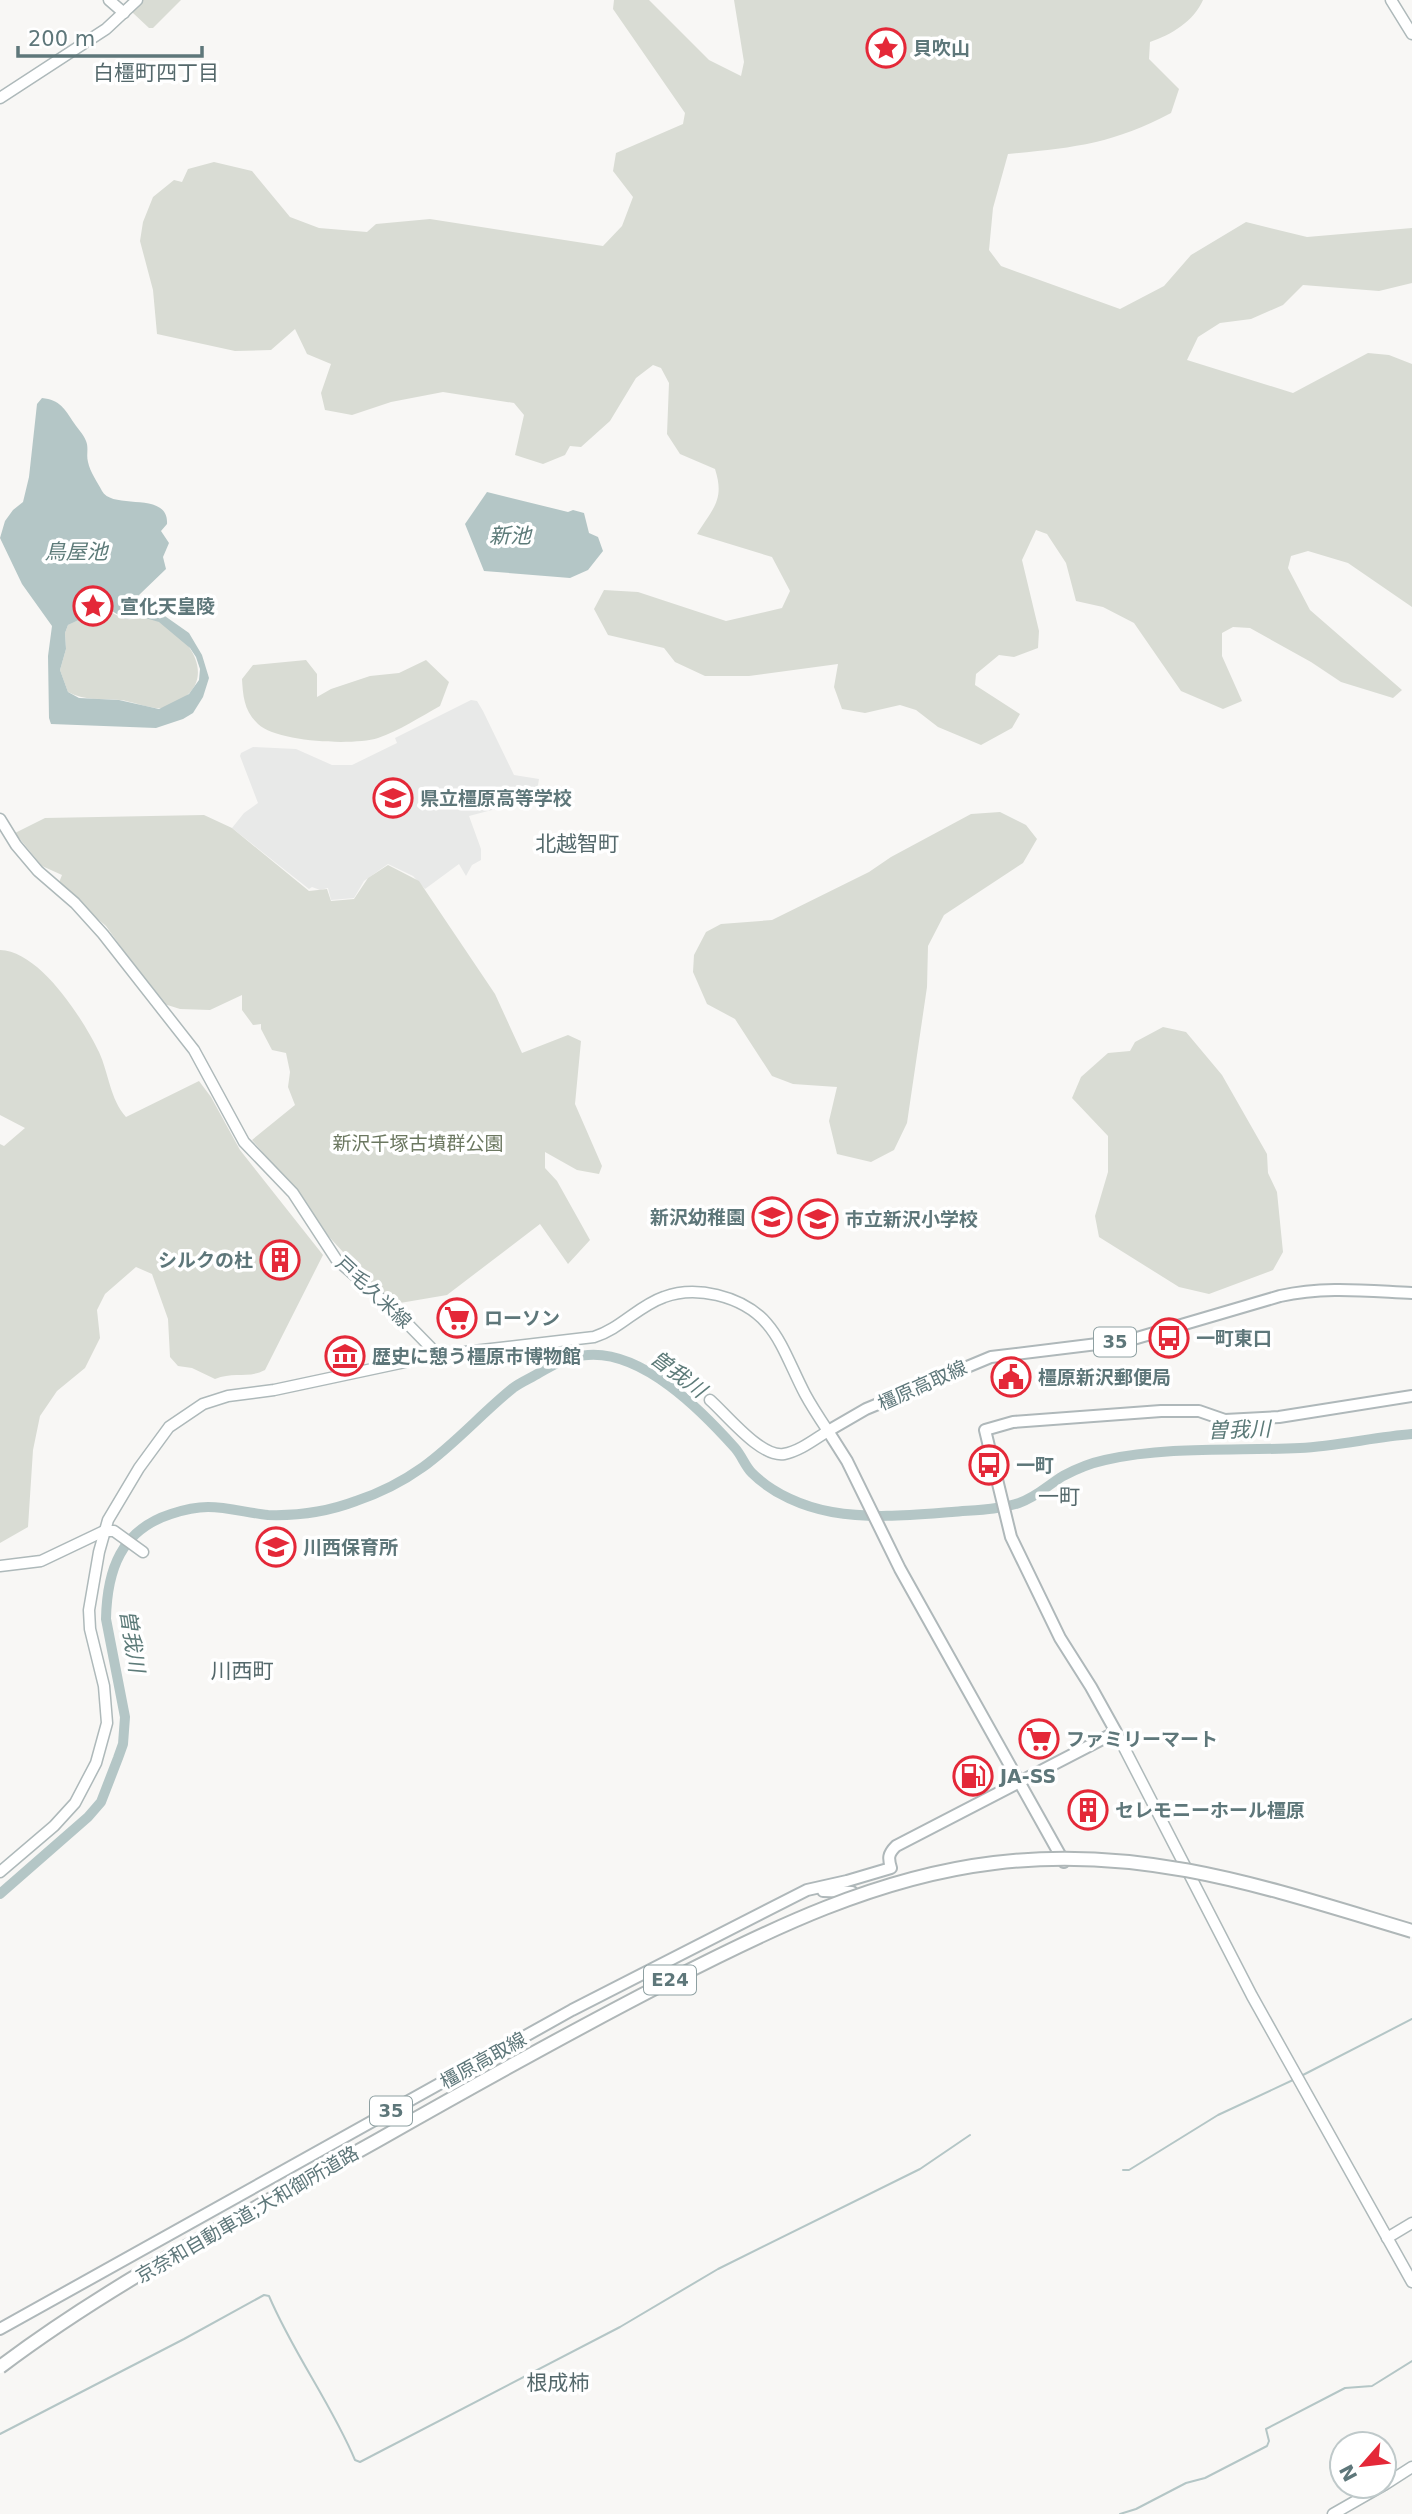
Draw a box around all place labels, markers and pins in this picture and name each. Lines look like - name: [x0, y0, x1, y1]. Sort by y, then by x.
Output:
- place icon: 貝吹山: [865, 27, 907, 69]
- place label: 貝吹山: [913, 37, 970, 59]
- place icon: 宣化天皇陵: [72, 585, 114, 627]
- place label: 宣化天皇陵: [120, 595, 215, 617]
- school or university icon: 県立橿原高等学校: [372, 777, 414, 819]
- place label: 県立橿原高等学校: [420, 787, 572, 809]
- school or university icon: 新沢幼稚園: [751, 1196, 793, 1238]
- school or university icon: 市立新沢小学校: [797, 1198, 839, 1240]
- place label: 新沢幼稚園: [650, 1206, 745, 1228]
- place label: 市立新沢小学校: [845, 1208, 978, 1230]
- building icon: シルクの杜: [259, 1239, 301, 1281]
- place label: シルクの杜: [158, 1249, 253, 1271]
- supermarket icon: ローソン: [436, 1297, 478, 1339]
- place label: ローソン: [484, 1307, 560, 1329]
- bus stop icon: 一町東口: [1148, 1317, 1190, 1359]
- place label: 一町東口: [1196, 1327, 1272, 1349]
- museum icon: 歴史に憩う橿原市博物館: [324, 1335, 366, 1377]
- place label: 歴史に憩う橿原市博物館: [372, 1345, 581, 1367]
- public building icon: 橿原新沢郵便局: [990, 1356, 1032, 1398]
- place label: 橿原新沢郵便局: [1038, 1366, 1171, 1388]
- bus stop icon: 一町: [968, 1444, 1010, 1486]
- place label: 一町: [1016, 1454, 1054, 1476]
- school or university icon: 川西保育所: [255, 1526, 297, 1568]
- place label: 川西保育所: [303, 1536, 398, 1558]
- supermarket icon: ファミリーマート: [1018, 1718, 1060, 1760]
- place label: ファミリーマート: [1066, 1728, 1218, 1750]
- fuel station icon: JA-SS: [952, 1755, 994, 1797]
- place label: JA-SS: [998, 1765, 1056, 1787]
- building icon: セレモニーホール橿原: [1067, 1789, 1109, 1831]
- place label: セレモニーホール橿原: [1115, 1799, 1305, 1821]

